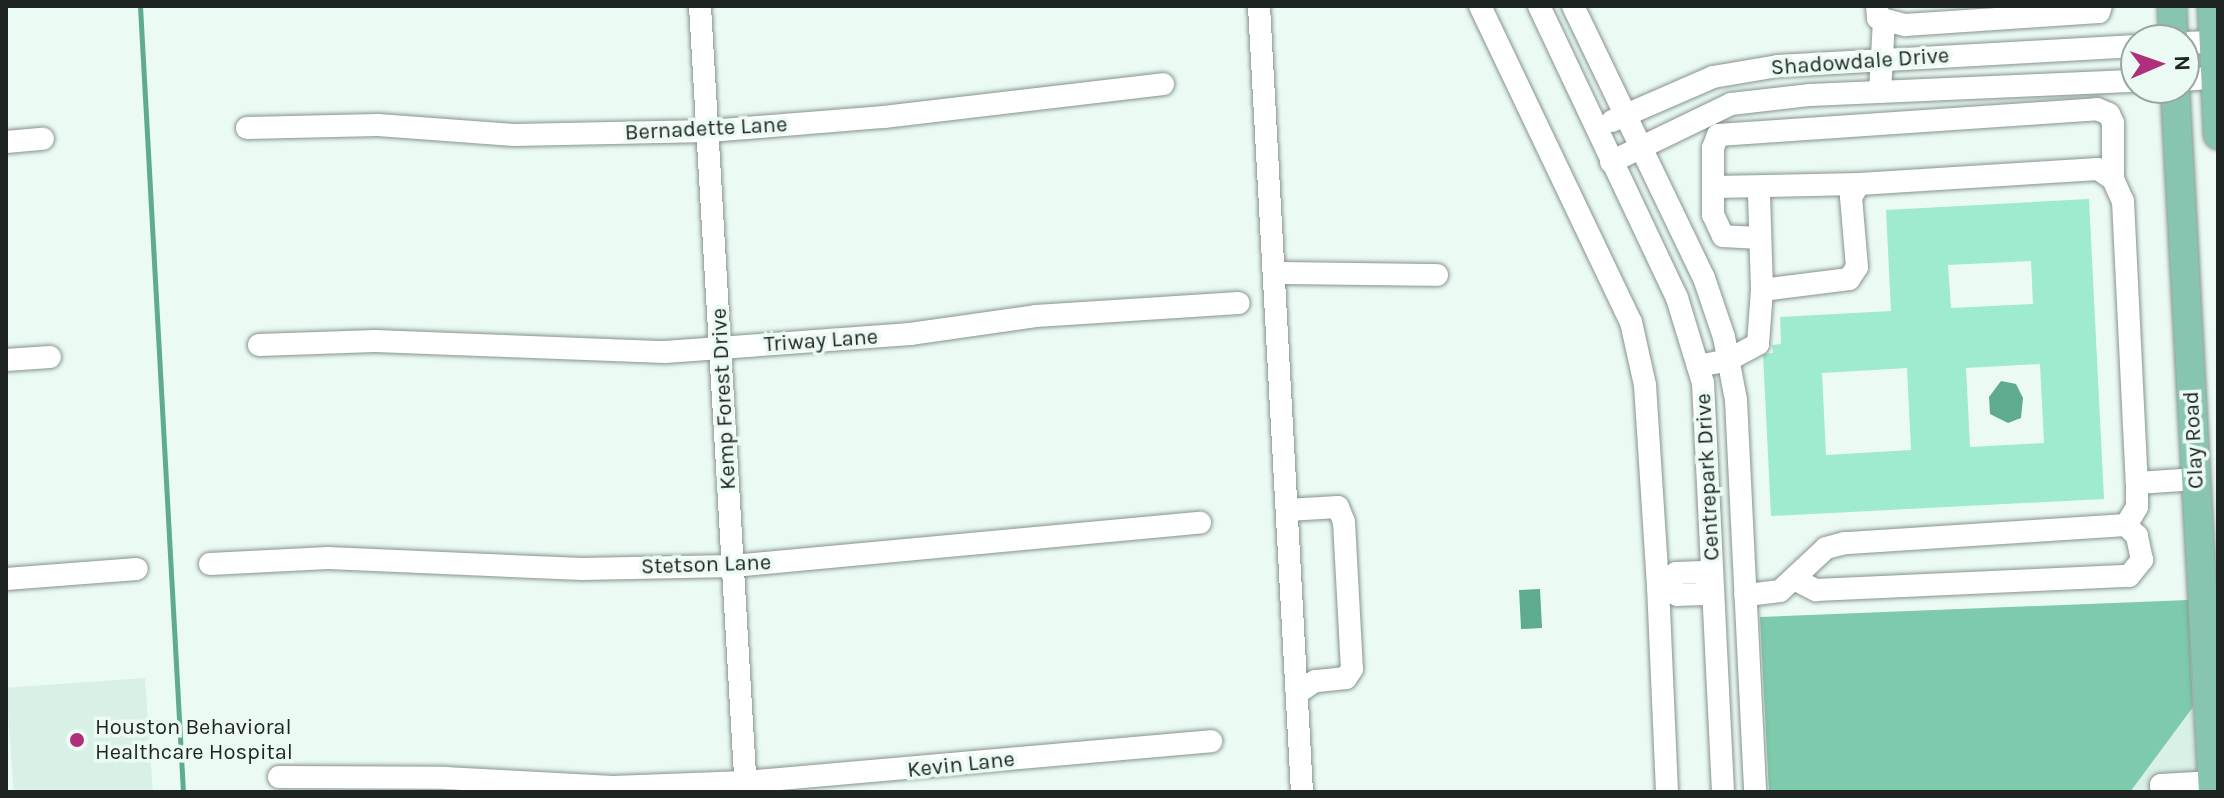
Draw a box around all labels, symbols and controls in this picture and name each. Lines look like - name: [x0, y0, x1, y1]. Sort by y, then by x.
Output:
- north arrow: [2120, 24, 2200, 104]
- street label: Shadowdale Drive: [1770, 43, 1950, 81]
- text: N: [2169, 55, 2195, 72]
- street label: Bernadette Lane: [624, 112, 788, 146]
- street label: Kemp Forest Drive: [706, 307, 742, 491]
- street label: Triway Lane: [763, 324, 879, 358]
- street label: Clay Road: [2178, 390, 2210, 490]
- street label: Centrepark Drive: [1690, 393, 1726, 561]
- street label: Stetson Lane: [640, 550, 772, 580]
- place label: Houston Behavioral Healthcare Hospital: [95, 714, 293, 766]
- marker: Houston Behavioral Healthcare Hospital: [66, 729, 88, 751]
- street label: Kevin Lane: [906, 746, 1016, 784]

